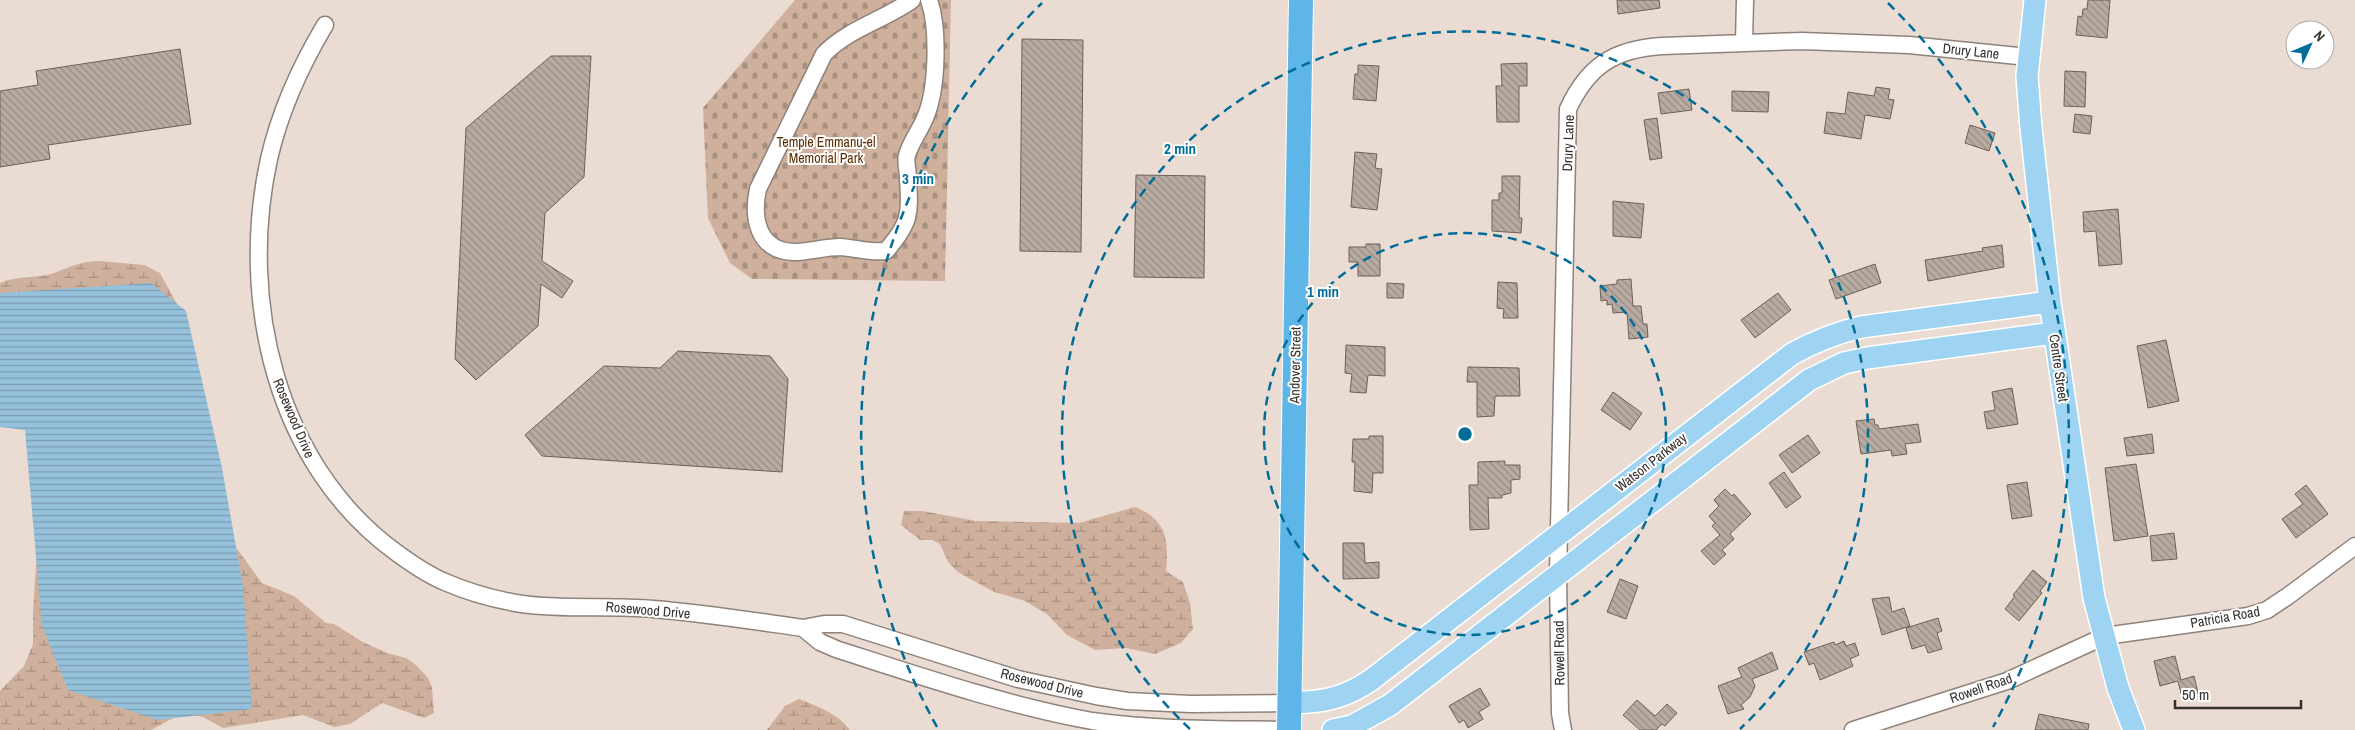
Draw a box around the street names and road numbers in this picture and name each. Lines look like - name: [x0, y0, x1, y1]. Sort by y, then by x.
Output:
- street label: Drury Lane: [1942, 39, 2000, 63]
- street label: Drury Lane: [1558, 114, 1578, 172]
- street label: Andover Street: [1285, 327, 1305, 404]
- street label: Centre Street: [2045, 333, 2073, 403]
- street label: Rosewood Drive: [269, 375, 319, 461]
- street label: Watson Parkway: [1612, 428, 1691, 495]
- street label: Rosewood Drive: [605, 597, 691, 623]
- street label: Patricia Road: [2189, 602, 2261, 632]
- street label: Rowell Road: [1549, 620, 1569, 686]
- street label: Rosewood Drive: [999, 664, 1085, 702]
- street label: Rowell Road: [1947, 669, 2015, 707]

